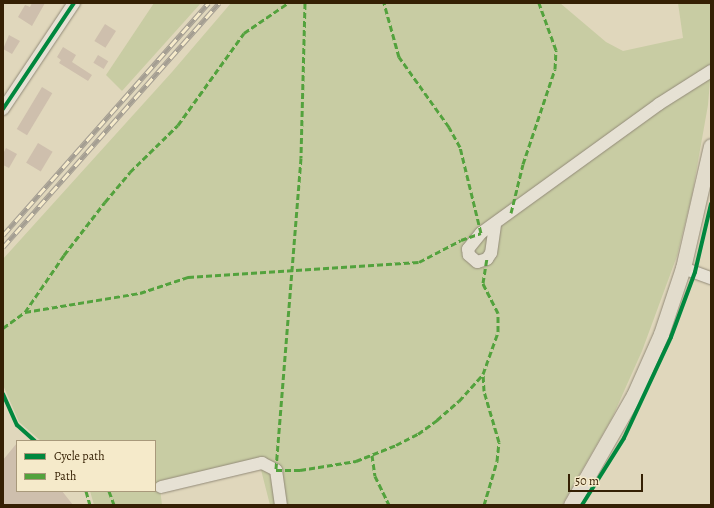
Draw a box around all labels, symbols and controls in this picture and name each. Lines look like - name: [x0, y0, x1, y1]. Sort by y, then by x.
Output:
- legend: [16, 440, 156, 492]
- text: Cycle path: [54, 448, 105, 464]
- scale bar: [570, 466, 645, 492]
- text: Path: [54, 468, 76, 484]
- text: 50 m: [575, 473, 599, 489]

